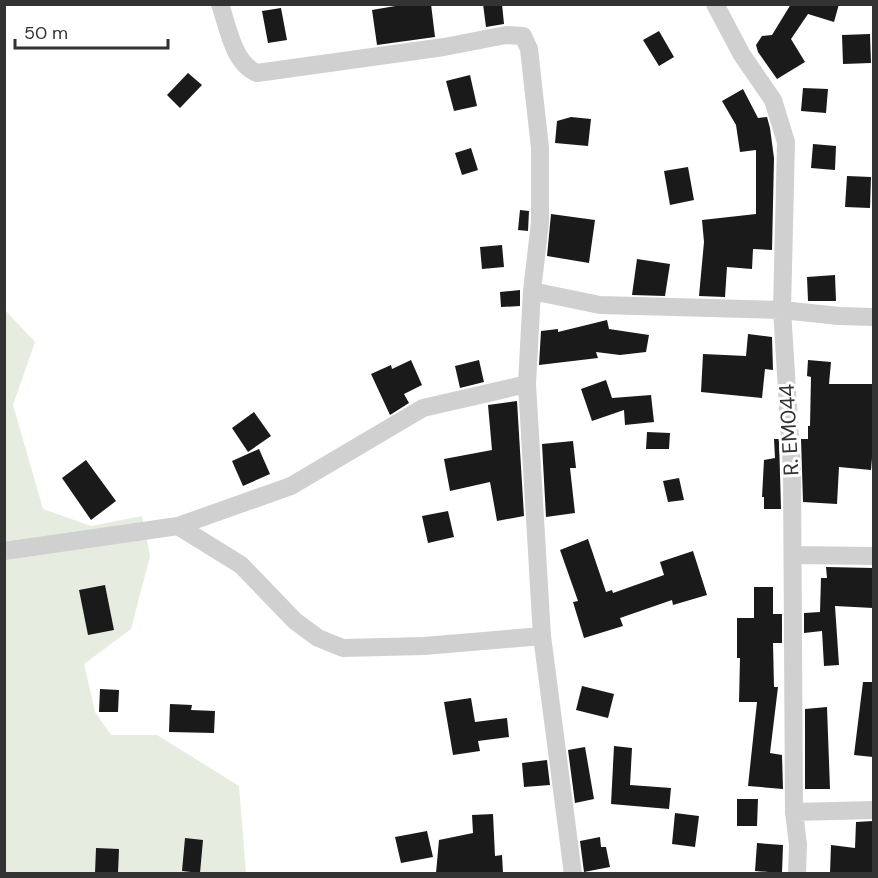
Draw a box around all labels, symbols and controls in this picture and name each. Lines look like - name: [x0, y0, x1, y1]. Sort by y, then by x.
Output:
- scale bar: [15, 12, 168, 50]
- text: 50 m: [24, 21, 68, 45]
- street label: R. EM044: [773, 383, 805, 476]

